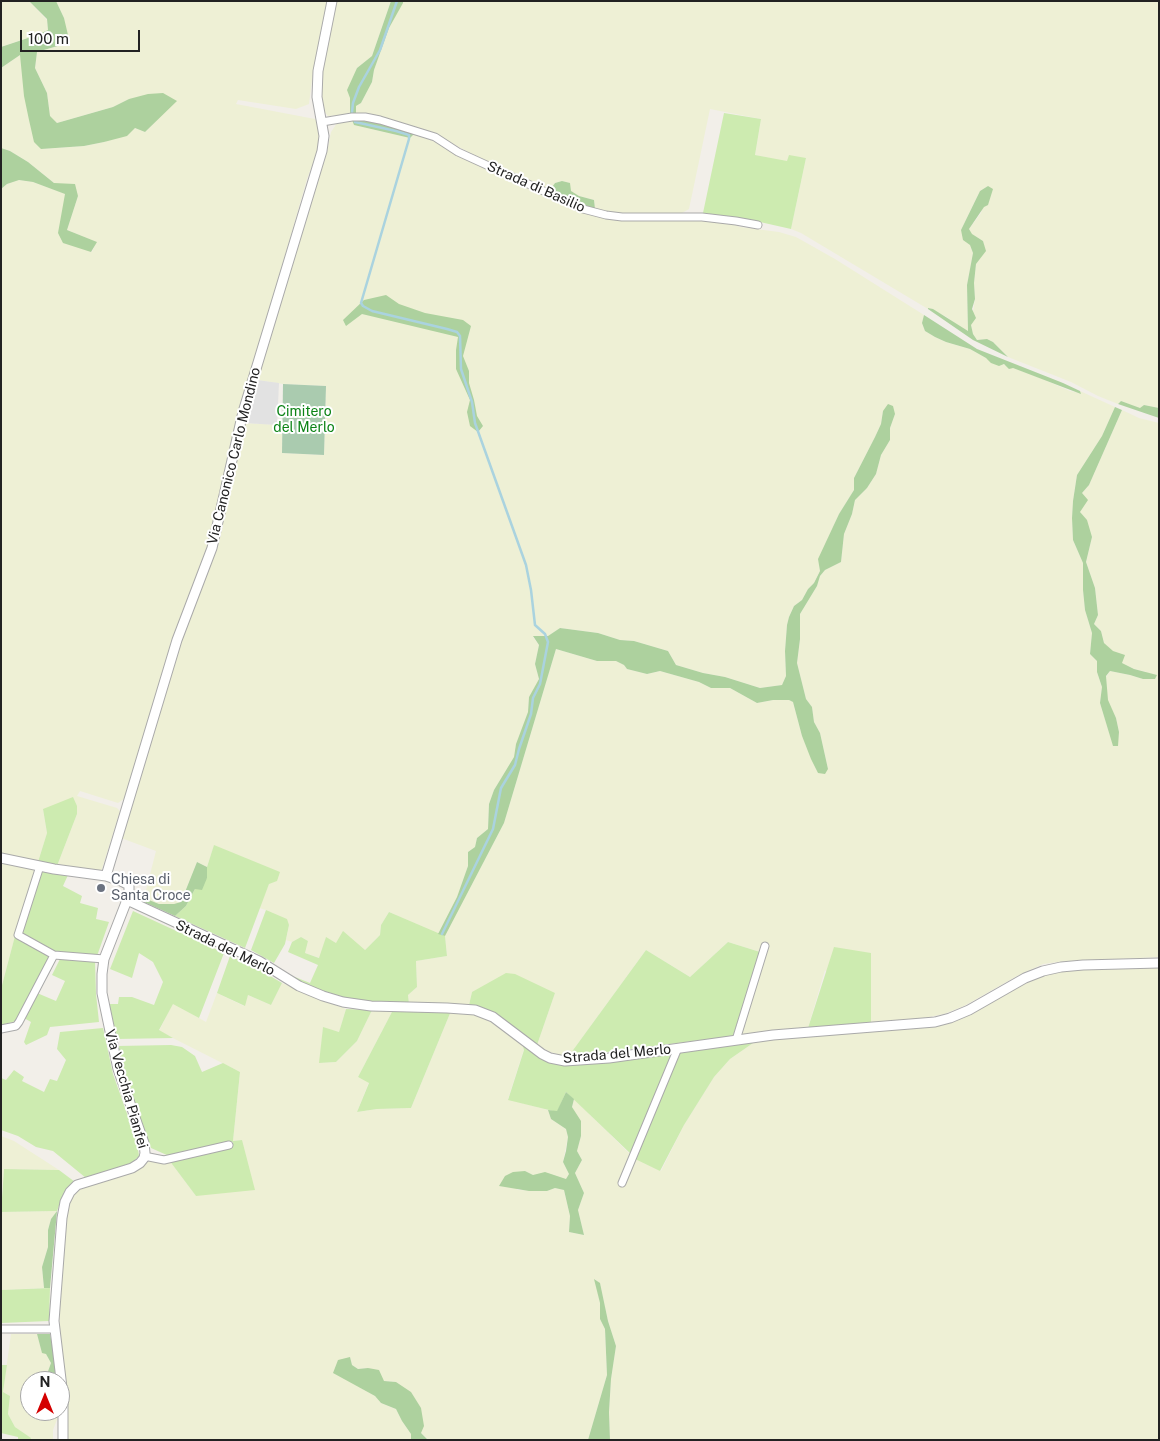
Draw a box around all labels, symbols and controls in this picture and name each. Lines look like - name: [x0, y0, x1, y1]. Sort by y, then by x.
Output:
- scale bar: [22, 20, 142, 52]
- text: 100 m: [28, 30, 69, 47]
- street label: Strada di Basilio: [484, 158, 588, 216]
- street label: Via Canonico Carlo Mondino: [204, 366, 264, 546]
- park label: Cimitero del Merlo: [273, 404, 335, 437]
- place label: Chiesa di Santa Croce: [111, 872, 191, 904]
- marker: Chiesa di Santa Croce: [95, 882, 107, 894]
- street label: Strada del Merlo: [173, 917, 277, 979]
- street label: Via Vecchia Pianfei: [101, 1027, 151, 1151]
- street label: Strada del Merlo: [562, 1041, 672, 1067]
- north arrow: [20, 1371, 70, 1421]
- text: N: [40, 1374, 50, 1390]

